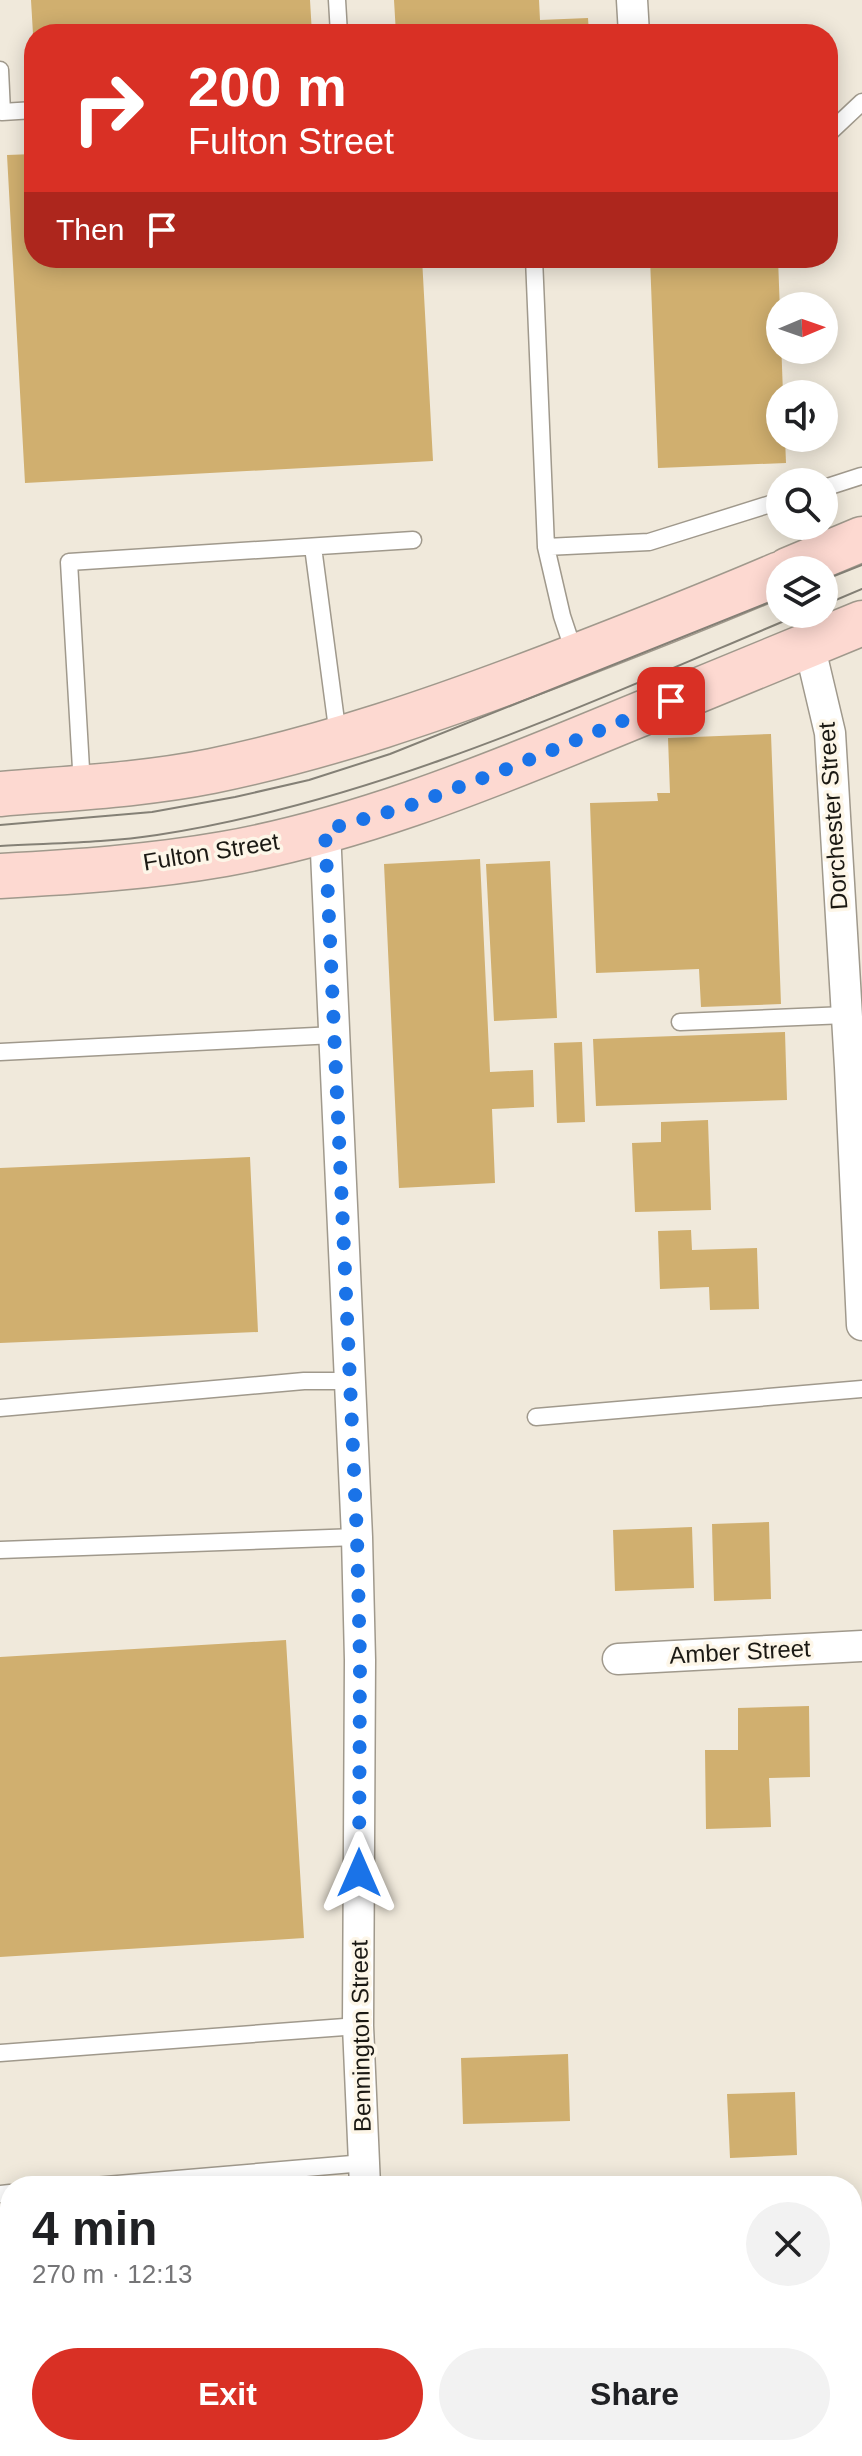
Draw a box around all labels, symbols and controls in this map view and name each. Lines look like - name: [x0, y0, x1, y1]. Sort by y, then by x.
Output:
- text: 200 m: [188, 55, 347, 118]
- icon: right: [56, 56, 160, 160]
- text: Fulton Street: [188, 121, 394, 162]
- icon: arrive: [140, 208, 184, 252]
- text: Then: [56, 213, 124, 246]
- north arrow: [766, 292, 838, 364]
- map controls: [766, 292, 838, 628]
- button: sound: [766, 380, 838, 452]
- button: search: [766, 468, 838, 540]
- button: layers: [766, 556, 838, 628]
- pin: [637, 667, 705, 735]
- icon: arrive: [649, 679, 693, 723]
- street label: Dorchester Street: [812, 721, 853, 911]
- street label: Fulton Street: [141, 827, 281, 876]
- street label: Amber Street: [669, 1634, 812, 1669]
- position arrow: [317, 1831, 401, 1915]
- street label: Bennington Street: [345, 1939, 376, 2132]
- text: 4 min: [32, 2202, 157, 2255]
- button: close: [746, 2202, 830, 2286]
- text: 270 m · 12:13: [32, 2259, 192, 2289]
- button: Exit: [32, 2348, 423, 2440]
- button: Share: [439, 2348, 830, 2440]

